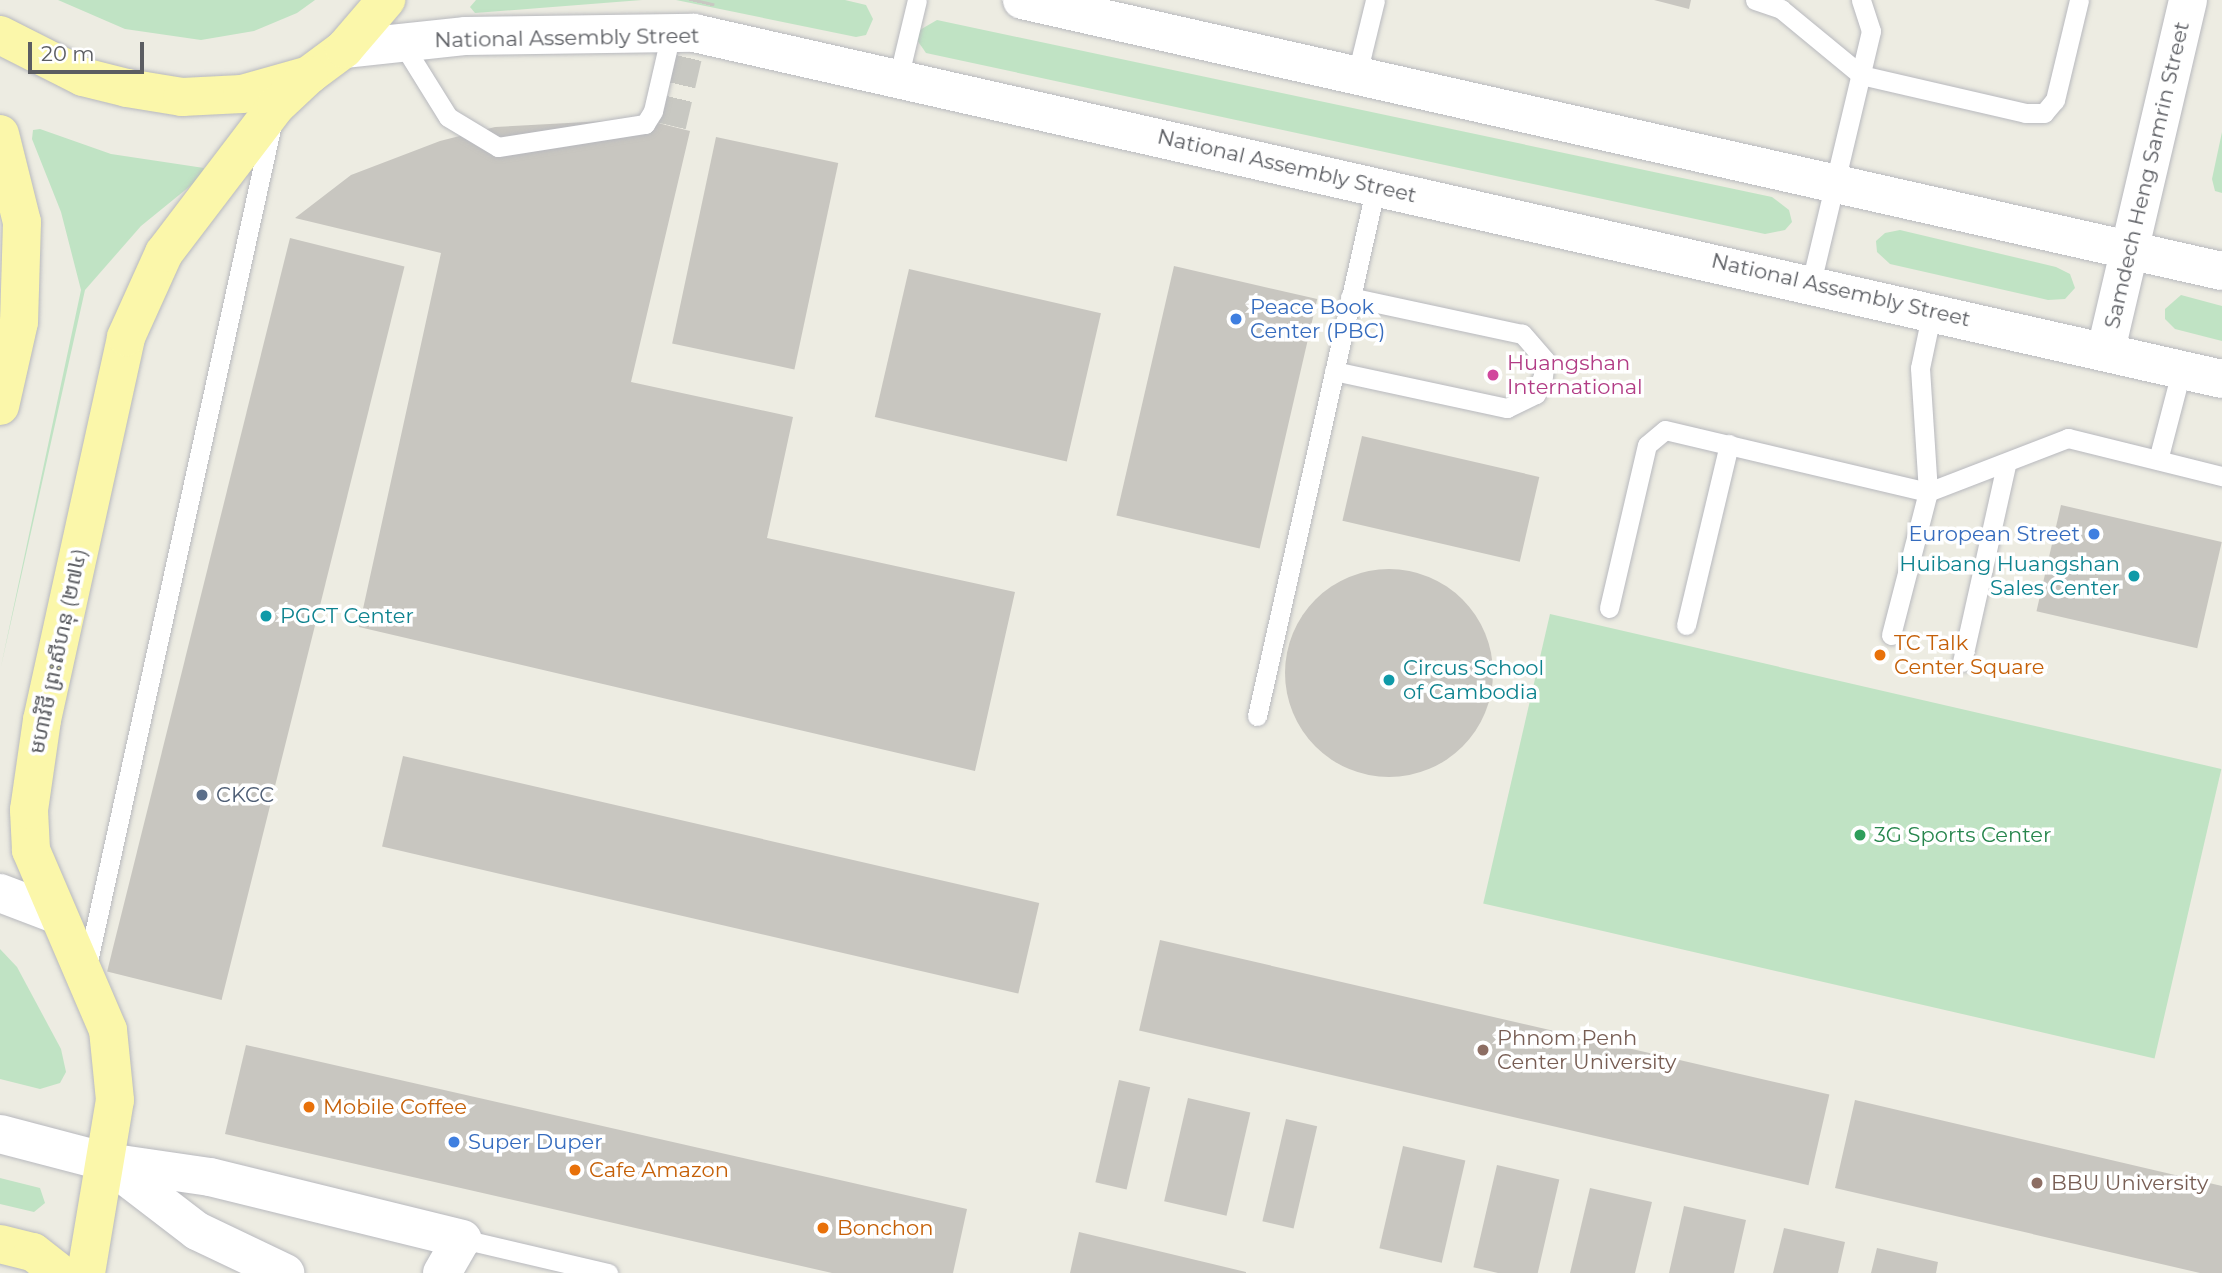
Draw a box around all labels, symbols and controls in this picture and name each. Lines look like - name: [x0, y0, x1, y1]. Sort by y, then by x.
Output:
- street label: Samdech Heng Samrin Street: [2099, 19, 2195, 331]
- street label: National Assembly Street: [434, 23, 700, 53]
- scale bar: [32, 28, 147, 72]
- text: 20 m: [41, 41, 95, 66]
- street label: National Assembly Street: [1155, 124, 1419, 208]
- street label: National Assembly Street: [1709, 248, 1973, 332]
- place label: Peace Book Center (PBC): [1250, 294, 1385, 344]
- marker: Peace Book Center (PBC): [1228, 311, 1244, 327]
- place label: Huangshan International: [1507, 350, 1643, 400]
- marker: Huangshan International: [1485, 367, 1501, 383]
- place label: European Street: [1908, 521, 2080, 547]
- marker: European Street: [2086, 526, 2102, 542]
- street label: មហាវិថី ព្រះសីហនុ (២៧៤): [24, 546, 92, 756]
- place label: Huibang Huangshan Sales Center: [1899, 551, 2120, 601]
- marker: Huibang Huangshan Sales Center: [2126, 568, 2142, 584]
- place label: PGCT Center: [280, 603, 414, 629]
- marker: PGCT Center: [258, 608, 274, 624]
- place label: TC Talk Center Square: [1894, 630, 2045, 680]
- marker: TC Talk Center Square: [1872, 647, 1888, 663]
- place label: Circus School of Cambodia: [1403, 655, 1544, 705]
- marker: Circus School of Cambodia: [1381, 672, 1397, 688]
- place label: CKCC: [216, 782, 274, 808]
- marker: CKCC: [194, 787, 210, 803]
- place label: 3G Sports Center: [1874, 822, 2051, 848]
- marker: 3G Sports Center: [1852, 827, 1868, 843]
- place label: Phnom Penh Center University: [1497, 1025, 1677, 1075]
- marker: Phnom Penh Center University: [1475, 1042, 1491, 1058]
- place label: Mobile Coffee: [323, 1094, 467, 1120]
- marker: Mobile Coffee: [301, 1099, 317, 1115]
- place label: Super Duper: [468, 1129, 603, 1155]
- marker: Super Duper: [446, 1134, 462, 1150]
- place label: Cafe Amazon: [589, 1157, 729, 1183]
- marker: Cafe Amazon: [567, 1162, 583, 1178]
- place label: BBU University: [2051, 1170, 2208, 1196]
- marker: BBU University: [2029, 1175, 2045, 1191]
- place label: Bonchon: [837, 1215, 933, 1241]
- marker: Bonchon: [815, 1220, 831, 1236]

